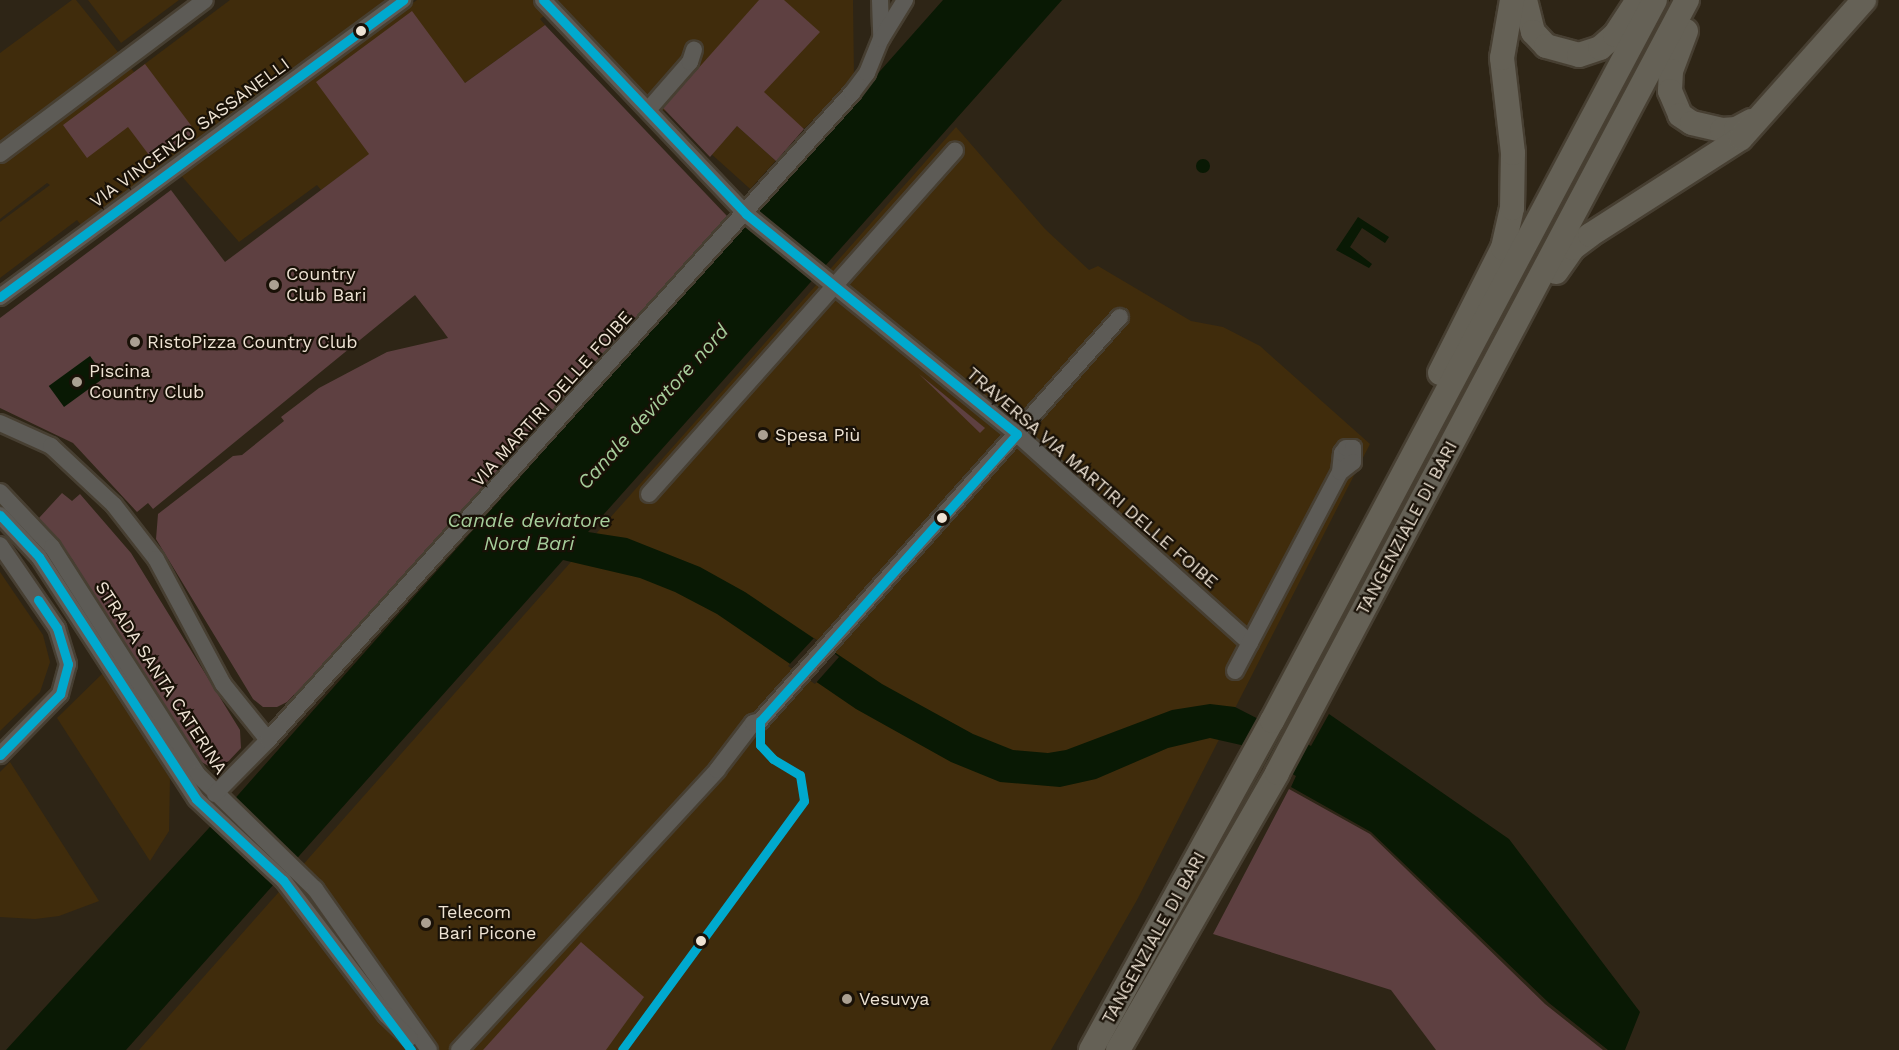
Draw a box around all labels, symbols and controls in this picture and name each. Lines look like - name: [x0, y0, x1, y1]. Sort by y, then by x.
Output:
- unlabelled marker: [355, 25, 367, 37]
- street label: VIA VINCENZO SASSANELLI: [86, 53, 294, 213]
- place label: Country Club Bari: [286, 264, 366, 306]
- marker: Country Club Bari: [267, 278, 281, 292]
- street label: VIA MARTIRI DELLE FOIBE: [467, 306, 637, 492]
- water label: Canale deviatore nord: [573, 320, 733, 494]
- place label: RistoPizza Country Club: [147, 331, 358, 353]
- marker: RistoPizza Country Club: [128, 335, 142, 349]
- place label: Piscina Country Club: [89, 361, 205, 404]
- street label: TRAVERSA VIA MARTIRI DELLE FOIBE: [961, 362, 1223, 594]
- marker: Piscina Country Club: [70, 375, 84, 389]
- place label: Spesa Più: [775, 424, 861, 446]
- marker: Spesa Più: [756, 428, 770, 442]
- street label: TANGENZIALE DI BARI: [1352, 437, 1462, 619]
- water label: Canale deviatore Nord Bari: [447, 509, 611, 556]
- unlabelled marker: [936, 512, 948, 524]
- street label: STRADA SANTA CATERINA: [90, 577, 232, 779]
- street label: TANGENZIALE DI BARI: [1097, 848, 1211, 1028]
- place label: Telecom Bari Picone: [438, 902, 536, 944]
- marker: Telecom Bari Picone: [419, 916, 433, 930]
- unlabelled marker: [695, 935, 707, 947]
- place label: Vesuvya: [859, 988, 929, 1010]
- marker: Vesuvya: [840, 992, 854, 1006]

